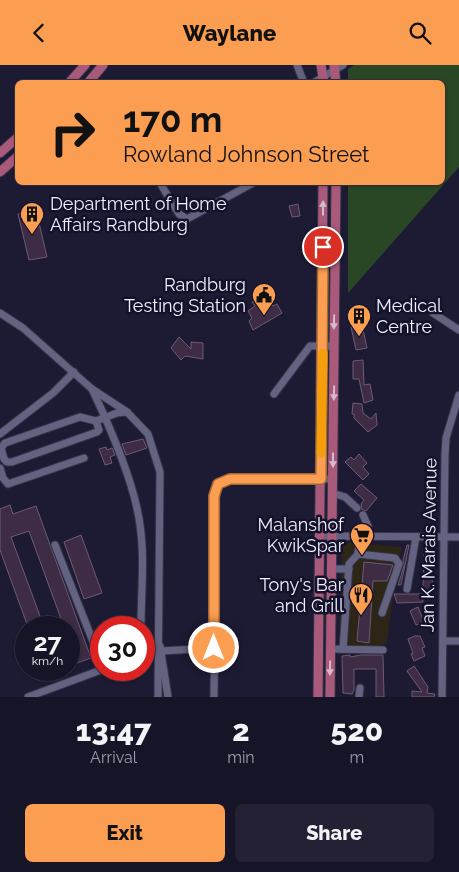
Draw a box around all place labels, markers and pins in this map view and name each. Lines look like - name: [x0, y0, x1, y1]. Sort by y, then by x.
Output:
- place label: Department of Home Affairs Randburg: [50, 193, 227, 235]
- building icon: Department of Home Affairs Randburg: [19, 201, 45, 235]
- pin: [302, 226, 344, 268]
- place label: Randburg Testing Station: [124, 274, 246, 316]
- public building icon: Randburg Testing Station: [251, 282, 277, 316]
- place label: Medical Centre: [376, 295, 442, 337]
- building icon: Medical Centre: [346, 303, 372, 337]
- place label: Malanshof KwikSpar: [258, 514, 345, 556]
- supermarket icon: Malanshof KwikSpar: [349, 522, 375, 556]
- place label: Tony's Bar and Grill: [259, 574, 345, 616]
- restaurant icon: Tony's Bar and Grill: [348, 582, 374, 616]

